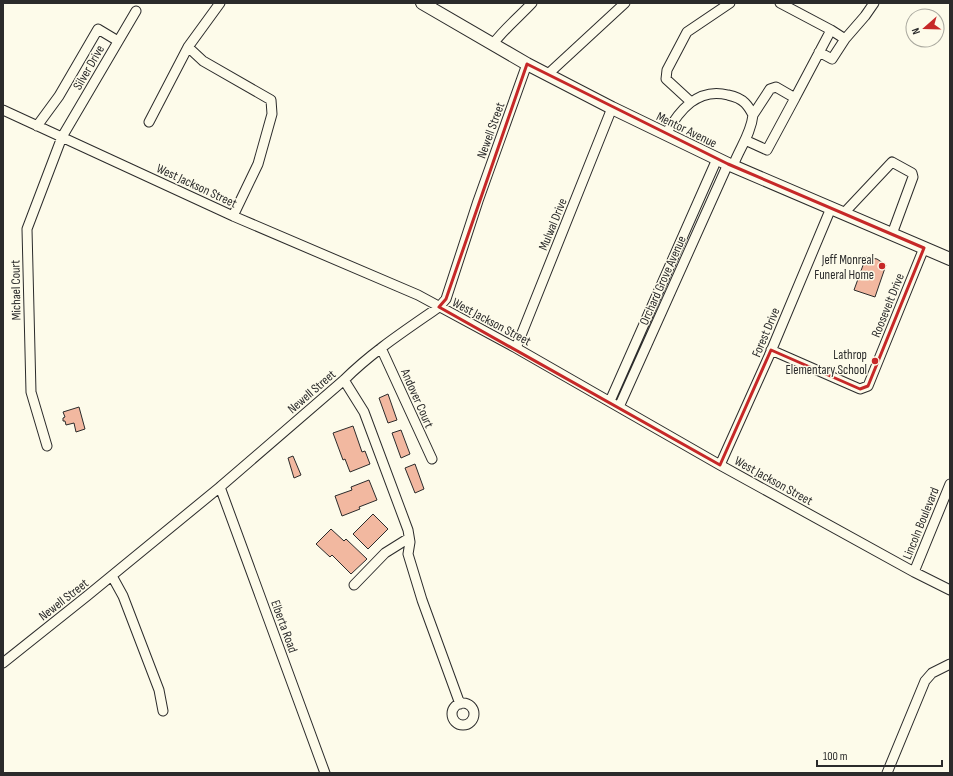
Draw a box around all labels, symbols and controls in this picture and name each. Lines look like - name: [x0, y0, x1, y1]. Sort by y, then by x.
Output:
- north arrow: [905, 8, 945, 48]
- text: N: [909, 26, 923, 36]
- street label: Silver Drive: [70, 42, 108, 93]
- street label: Newell Street: [473, 100, 508, 161]
- street label: Mentor Avenue: [654, 108, 719, 151]
- street label: West Jackson Street: [154, 160, 239, 212]
- street label: Mulwal Drive: [535, 196, 571, 253]
- street label: Orchard Grove Avenue: [636, 233, 690, 328]
- place label: Jeff Monreal Funeral Home: [814, 252, 874, 283]
- street label: Michael Court: [7, 260, 25, 320]
- marker: Jeff Monreal Funeral Home: [877, 261, 887, 271]
- street label: Roosevelt Drive: [868, 271, 908, 340]
- street label: West Jackson Street: [449, 294, 534, 349]
- street label: Forest Drive: [748, 305, 784, 360]
- place label: Lathrop Elementary School: [785, 347, 867, 378]
- marker: Lathrop Elementary School: [870, 356, 880, 366]
- street label: Andover Court: [397, 365, 437, 430]
- street label: Newell Street: [284, 366, 339, 417]
- street label: West Jackson Street: [732, 453, 815, 509]
- street label: Lincoln Boulevard: [899, 485, 943, 562]
- street label: Newell Street: [36, 575, 92, 624]
- street label: Elberta Road: [267, 598, 301, 655]
- scale bar: [817, 742, 942, 768]
- text: 100 m: [823, 749, 848, 764]

